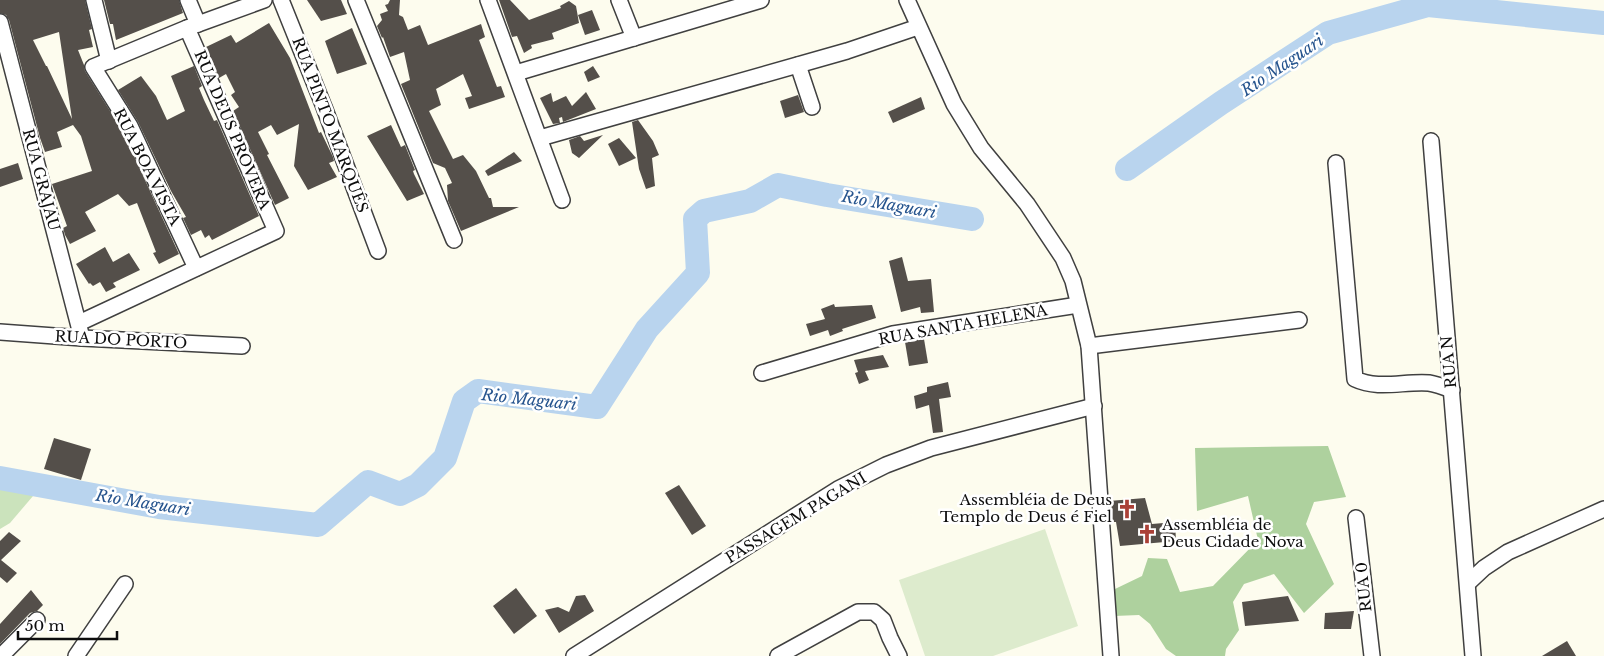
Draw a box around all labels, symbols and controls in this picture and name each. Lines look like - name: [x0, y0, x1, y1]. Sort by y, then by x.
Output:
- water label: Rio Maguari: [1236, 30, 1328, 101]
- street label: RUA PINTO MARQUÊS: [288, 34, 373, 215]
- street label: RUA DEUS PROVERA: [190, 47, 275, 213]
- street label: RUA BOA VISTA: [110, 105, 185, 229]
- street label: RUA GRAJAU: [19, 127, 64, 233]
- water label: Rio Maguari: [839, 186, 938, 222]
- street label: RUA SANTA HELENA: [877, 300, 1049, 349]
- street label: RUA DO PORTO: [54, 327, 188, 352]
- street label: RUA N: [1437, 335, 1460, 389]
- water label: Rio Maguari: [479, 384, 578, 414]
- street label: PASSAGEM PAGANI: [722, 468, 870, 567]
- water label: Rio Maguari: [93, 484, 192, 519]
- place label: Assembléia de Deus Templo de Deus é Fiel: [940, 490, 1112, 526]
- church icon: Assembléia de Deus Templo de Deus é Fiel: [1116, 498, 1138, 520]
- place label: Assembléia de Deus Cidade Nova: [1161, 515, 1304, 551]
- church icon: Assembléia de Deus Cidade Nova: [1136, 523, 1158, 545]
- street label: RUA 0: [1351, 561, 1376, 613]
- scale bar: [18, 608, 116, 640]
- text: 50 m: [25, 616, 65, 635]

